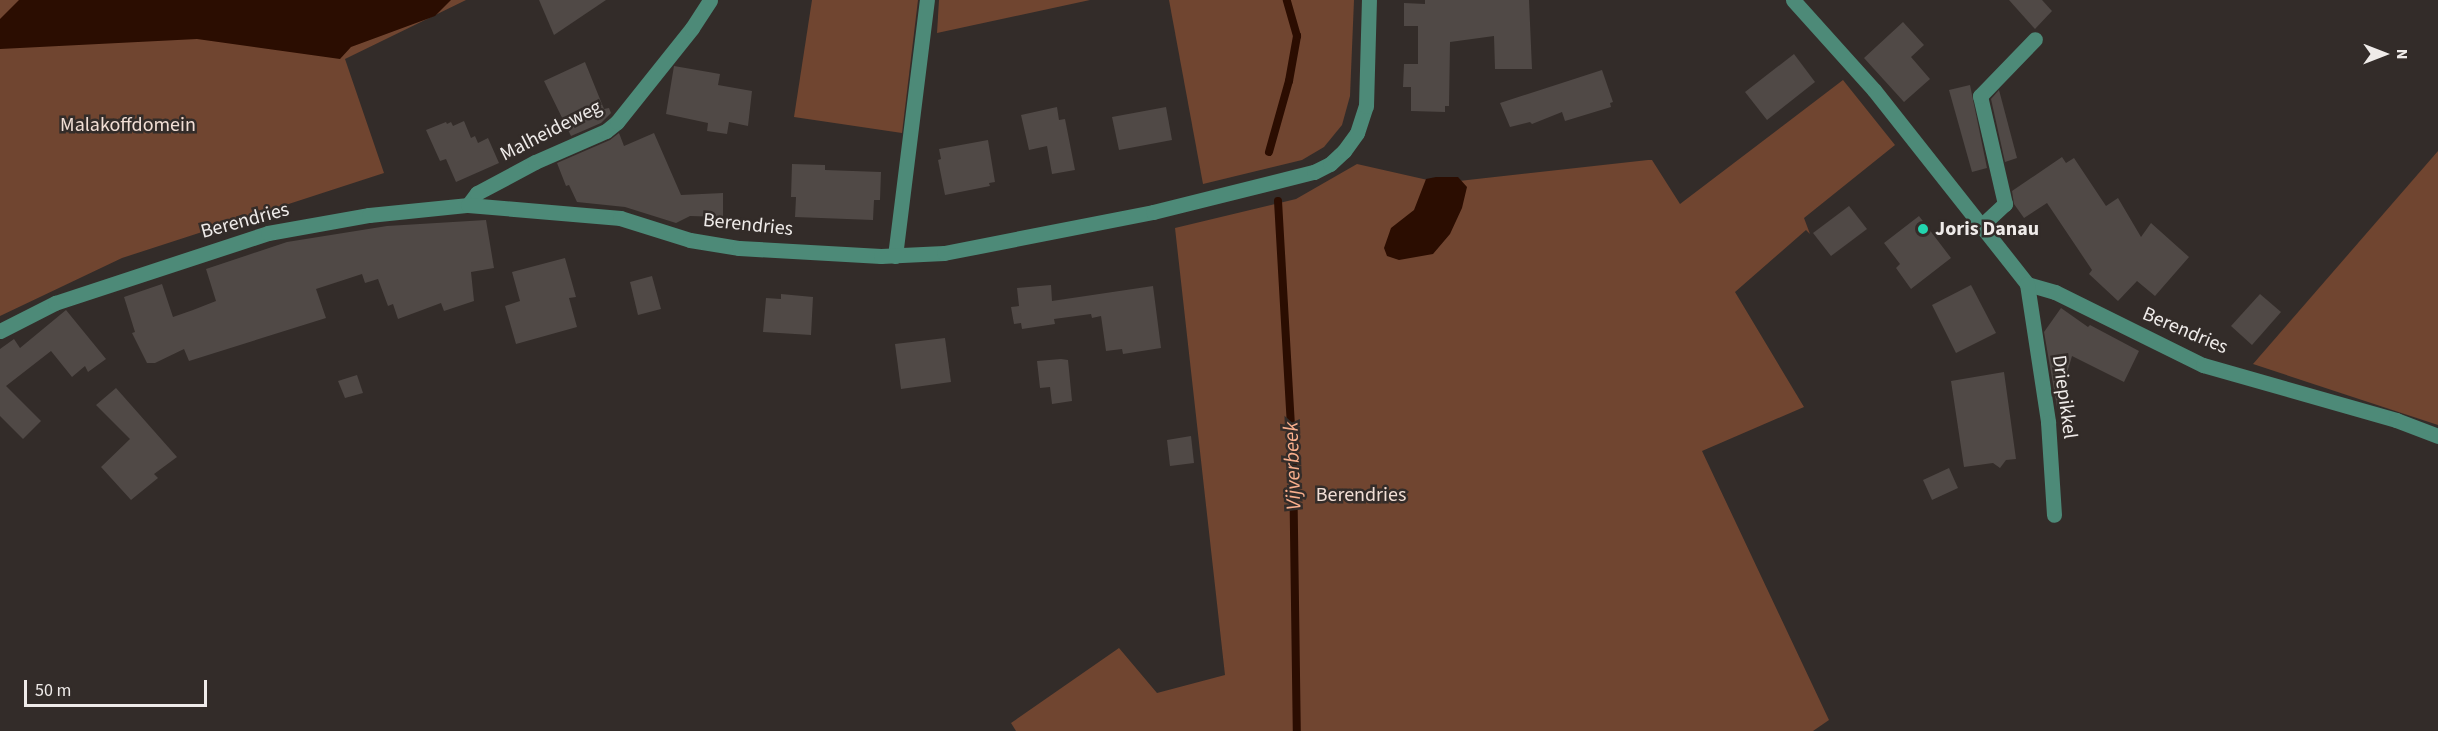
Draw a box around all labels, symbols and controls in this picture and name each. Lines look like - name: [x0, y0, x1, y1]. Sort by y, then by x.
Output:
- north arrow: [2354, 24, 2414, 84]
- text: N: [2391, 49, 2413, 59]
- street label: Malheideweg: [496, 95, 606, 167]
- park label: Malakoffdomein: [60, 113, 196, 137]
- street label: Berendries: [198, 198, 292, 244]
- street label: Berendries: [702, 208, 794, 242]
- place label: Joris Danau: [1935, 217, 2039, 241]
- marker: Joris Danau: [1916, 222, 1930, 236]
- street label: Berendries: [2139, 302, 2231, 360]
- street label: Driepikkel: [2046, 353, 2082, 441]
- water label: Vijverbeek: [1278, 421, 1306, 511]
- park label: Berendries: [1316, 483, 1406, 507]
- scale bar: [27, 668, 210, 706]
- text: 50 m: [35, 678, 71, 703]

